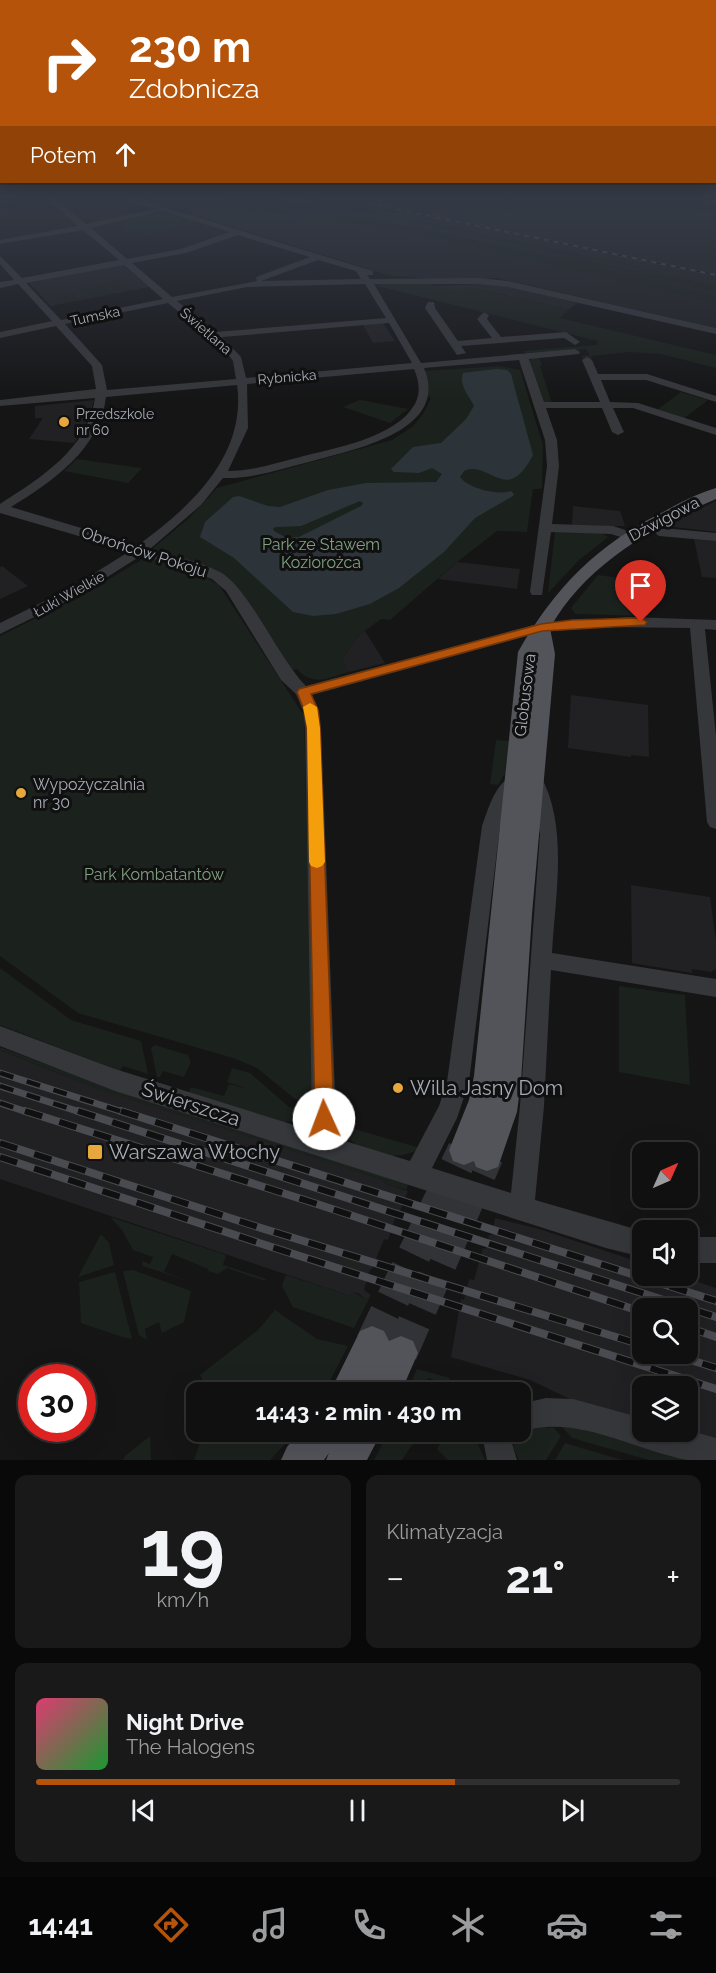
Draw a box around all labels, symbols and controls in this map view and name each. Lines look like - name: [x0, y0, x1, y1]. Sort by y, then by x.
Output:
- text: 230 m: [129, 23, 251, 72]
- icon: right: [30, 24, 108, 102]
- text: Zdobnicza: [129, 73, 260, 104]
- icon: ahead: [109, 138, 142, 171]
- text: Potem: [30, 142, 97, 168]
- street label: Tumska: [69, 303, 121, 329]
- street label: Świetlana: [177, 304, 236, 358]
- street label: Rybnicka: [257, 366, 317, 388]
- place label: Przedszkole nr 60: [76, 406, 154, 438]
- marker: Przedszkole nr 60: [57, 415, 71, 429]
- street label: Dźwigowa: [626, 493, 702, 545]
- street label: Obrońców Pokoju: [79, 523, 209, 581]
- park label: Park ze Stawem Koziorożca: [262, 535, 380, 572]
- pin: [615, 560, 666, 622]
- street label: Łuki Wielkie: [31, 568, 107, 620]
- icon: arrive: [624, 569, 657, 602]
- street label: Globusowa: [511, 653, 539, 737]
- place label: Wypożyczalnia nr 30: [33, 775, 145, 812]
- marker: Wypożyczalnia nr 30: [14, 786, 28, 800]
- park label: Park Kombatantów: [84, 865, 224, 884]
- street label: Świerszcza: [139, 1076, 244, 1131]
- place label: Willa Jasny Dom: [410, 1076, 563, 1100]
- marker: Willa Jasny Dom: [391, 1081, 405, 1095]
- position arrow: [292, 1087, 356, 1151]
- place label: Warszawa Włochy: [109, 1140, 280, 1164]
- north arrow: [632, 1142, 698, 1208]
- map controls: [632, 1142, 698, 1442]
- marker: Warszawa Włochy: [86, 1143, 104, 1161]
- button: sound: [632, 1220, 698, 1286]
- button: search: [632, 1298, 698, 1364]
- speed limit sign: 30: [18, 1364, 96, 1442]
- button: layers: [632, 1376, 698, 1442]
- text: 14:43 · 2 min · 430 m: [256, 1399, 461, 1425]
- text: 19: [141, 1503, 225, 1594]
- text: Klimatyzacja: [387, 1520, 503, 1544]
- text: 21°: [506, 1551, 565, 1604]
- text: −: [387, 1558, 404, 1597]
- text: +: [666, 1558, 680, 1597]
- text: km/h: [156, 1588, 209, 1612]
- text: Night Drive: [126, 1709, 244, 1735]
- text: The Halogens: [126, 1735, 255, 1759]
- icon: previous: [127, 1794, 160, 1827]
- icon: pause: [341, 1794, 374, 1827]
- icon: next: [556, 1794, 589, 1827]
- icon: directions: [150, 1904, 192, 1946]
- icon: music: [249, 1904, 291, 1946]
- icon: phone: [348, 1904, 390, 1946]
- icon: climate: [447, 1904, 489, 1946]
- icon: car: [546, 1904, 588, 1946]
- icon: filters: [645, 1904, 687, 1946]
- text: 14:41: [29, 1910, 93, 1941]

